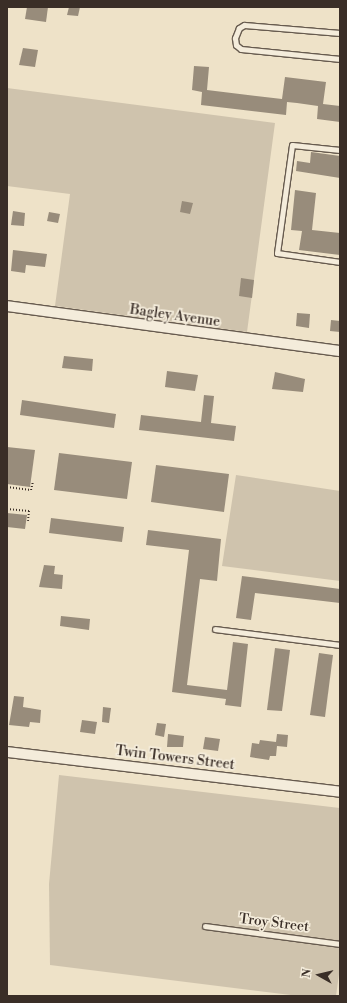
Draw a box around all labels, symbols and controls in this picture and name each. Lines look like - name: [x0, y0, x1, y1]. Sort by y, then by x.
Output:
- street label: Bagley Avenue: [129, 301, 221, 331]
- street label: Twin Towers Street: [114, 742, 236, 774]
- street label: Troy Street: [238, 910, 310, 936]
- north arrow: [299, 955, 339, 995]
- text: N: [300, 968, 315, 979]

